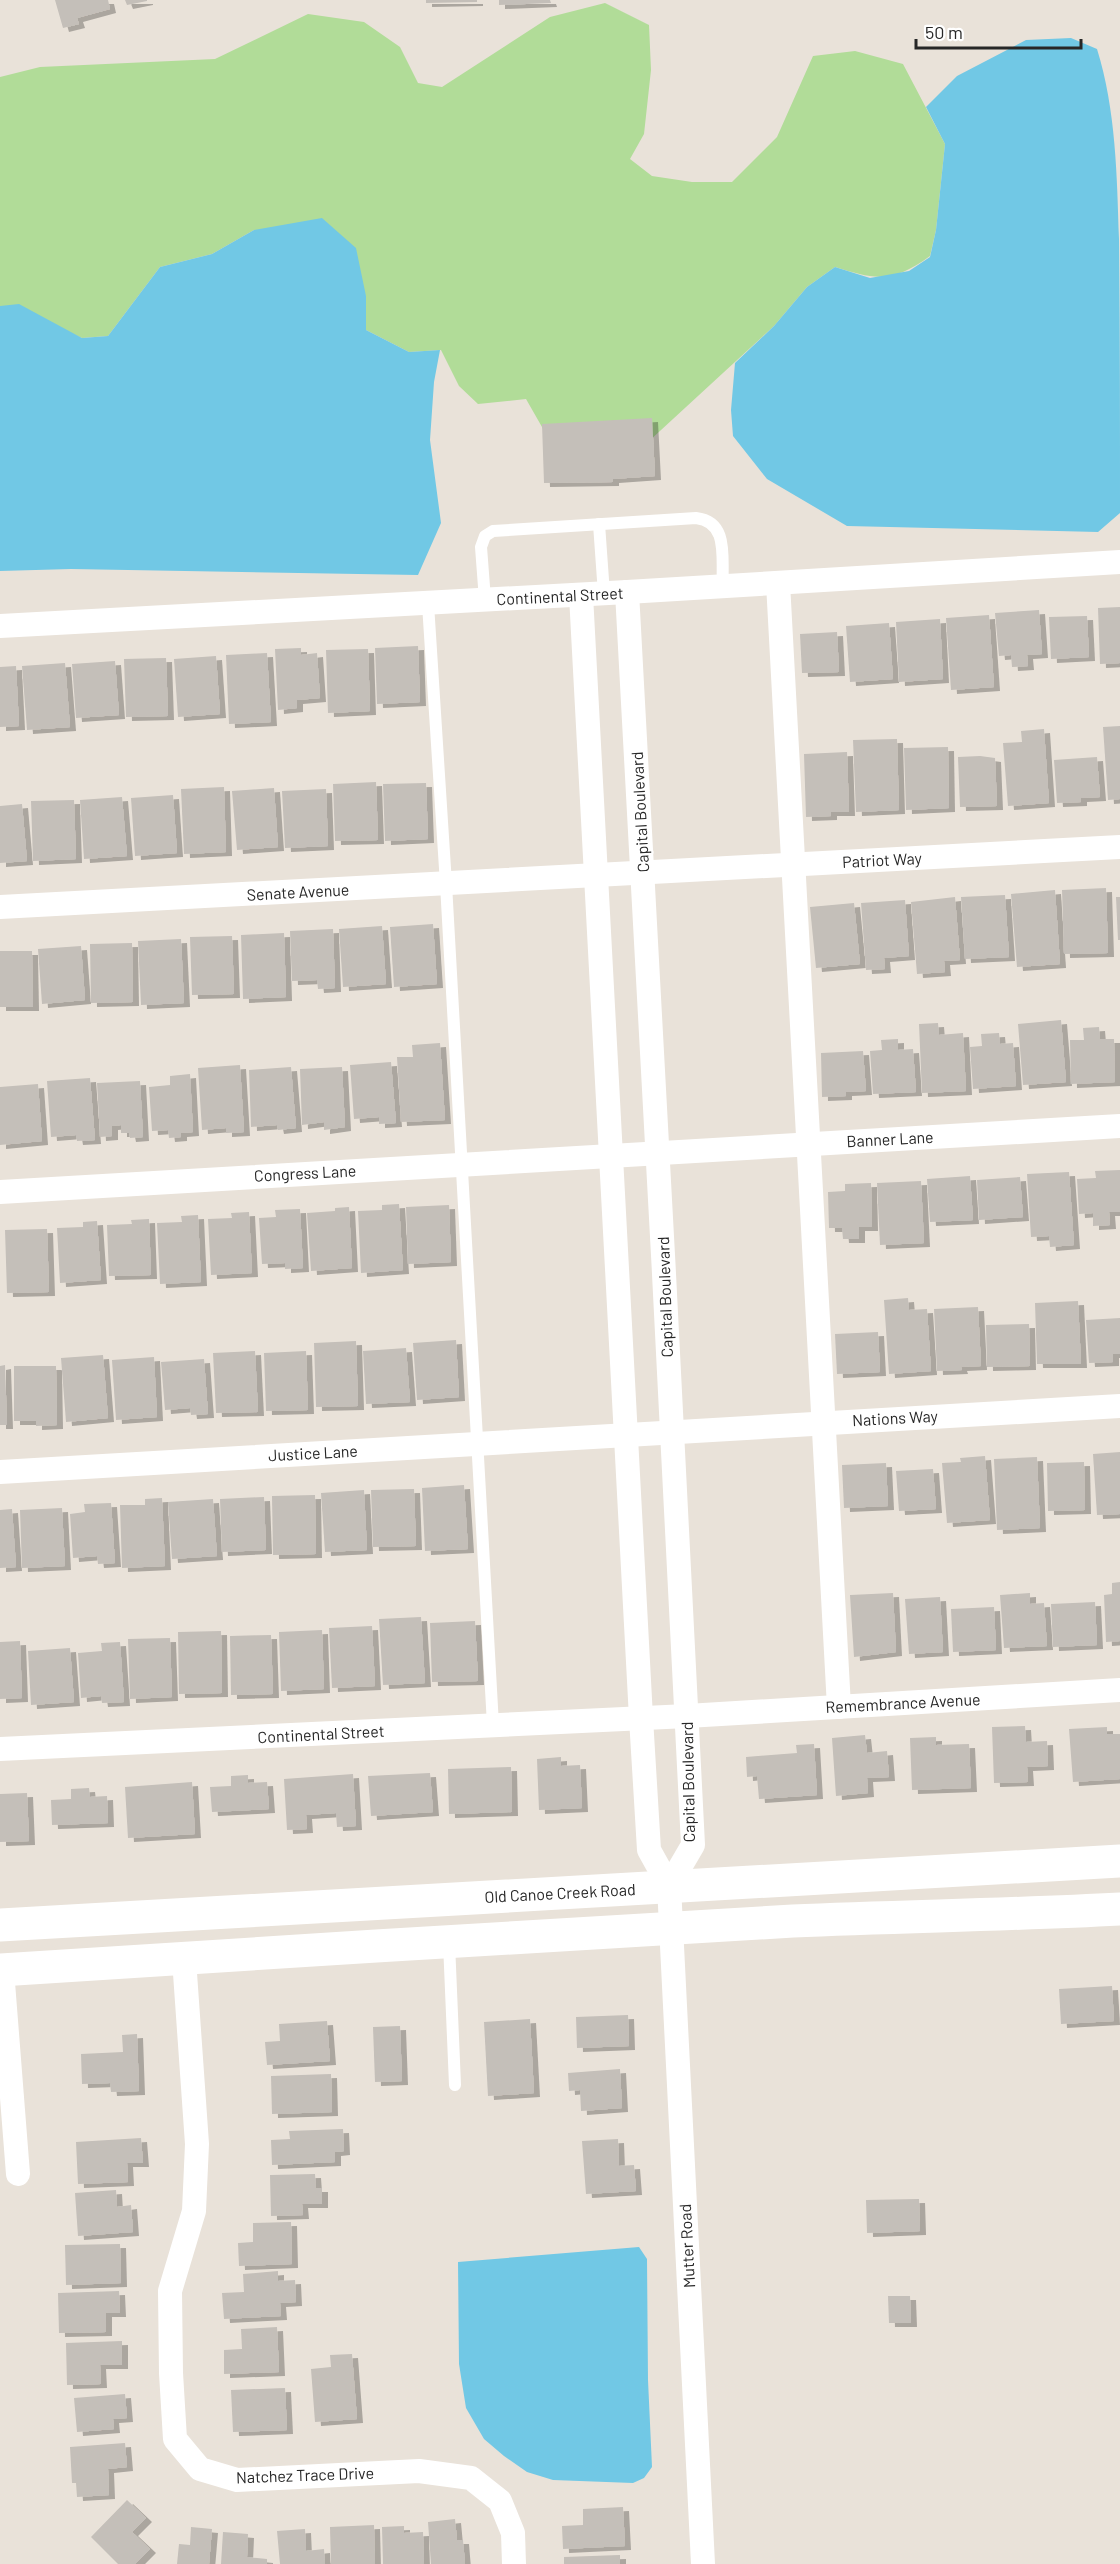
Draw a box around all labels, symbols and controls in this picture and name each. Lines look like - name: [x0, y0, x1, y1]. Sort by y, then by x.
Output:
- scale bar: [916, 12, 1081, 50]
- text: 50 m: [925, 21, 963, 43]
- street label: Continental Street: [496, 583, 624, 608]
- street label: Capital Boulevard: [627, 751, 652, 873]
- street label: Patriot Way: [842, 848, 923, 871]
- street label: Senate Avenue: [246, 879, 350, 904]
- street label: Banner Lane: [846, 1127, 934, 1150]
- street label: Congress Lane: [253, 1160, 357, 1185]
- street label: Capital Boulevard: [653, 1236, 676, 1358]
- street label: Nations Way: [852, 1406, 939, 1429]
- street label: Justice Lane: [268, 1441, 358, 1464]
- street label: Remembrance Avenue: [825, 1689, 981, 1716]
- street label: Continental Street: [257, 1721, 385, 1746]
- street label: Capital Boulevard: [677, 1721, 698, 1843]
- street label: Old Canoe Creek Road: [484, 1879, 636, 1906]
- street label: Mutter Road: [675, 2203, 698, 2289]
- street label: Natchez Trace Drive: [236, 2463, 374, 2486]

